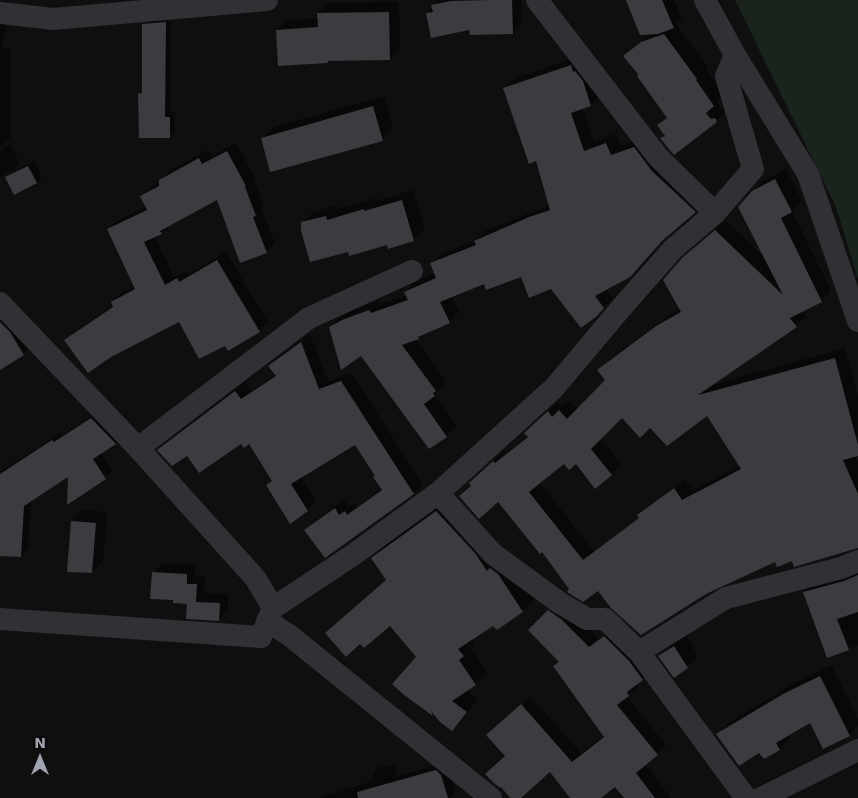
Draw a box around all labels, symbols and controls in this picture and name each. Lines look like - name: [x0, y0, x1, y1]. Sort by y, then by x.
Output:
- north arrow: [15, 733, 65, 783]
- text: N: [34, 735, 46, 751]

